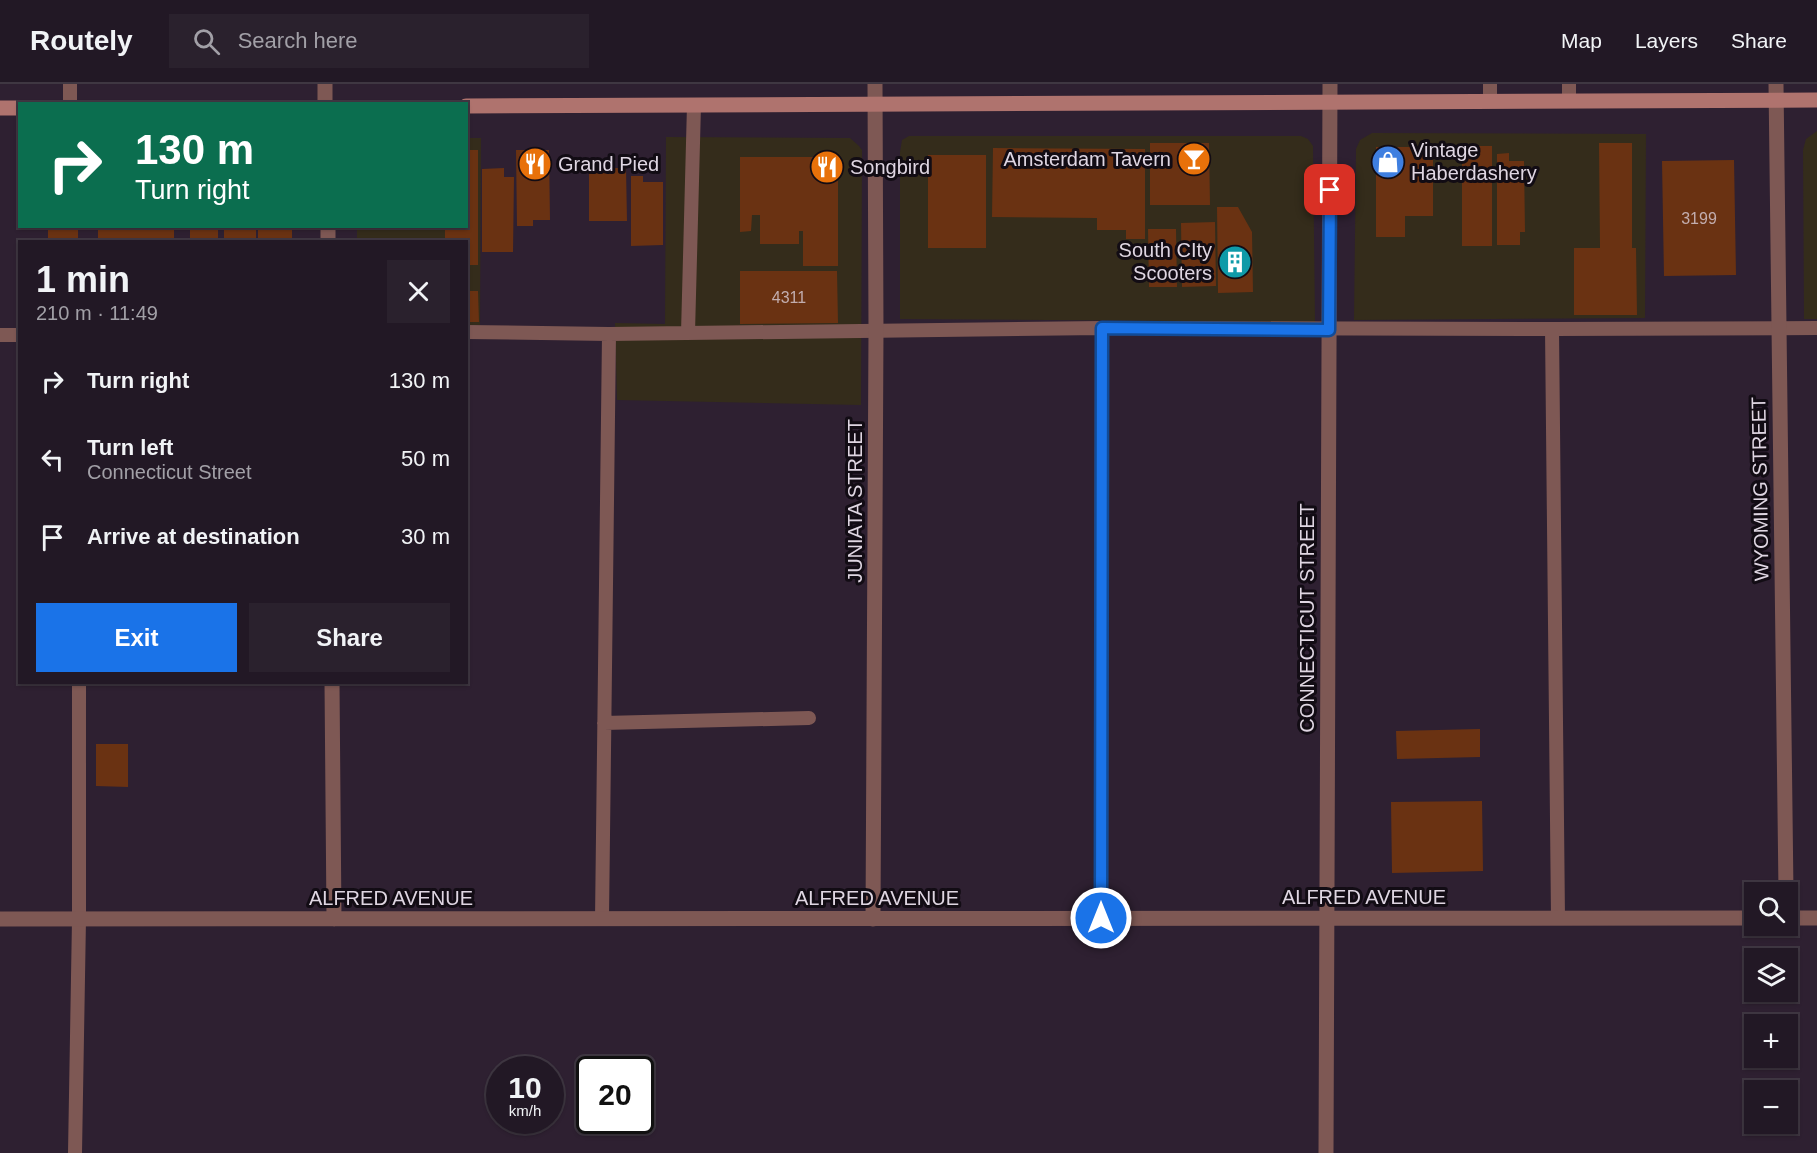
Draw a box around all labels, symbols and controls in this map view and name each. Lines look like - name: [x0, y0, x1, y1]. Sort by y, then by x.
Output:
- search box: [169, 14, 589, 68]
- text: Routely: [30, 25, 133, 56]
- icon: search: [190, 25, 223, 58]
- text: Search here: [238, 28, 358, 53]
- text: Map: [1561, 29, 1602, 52]
- text: Layers: [1635, 29, 1698, 52]
- text: Share: [1731, 29, 1787, 52]
- icon: right: [36, 126, 114, 204]
- text: 130 m: [135, 126, 254, 173]
- place label: Vintage Haberdashery: [1411, 139, 1537, 184]
- bar icon: Amsterdam Tavern: [1176, 141, 1212, 177]
- shop icon: Vintage Haberdashery: [1370, 144, 1406, 180]
- restaurant icon: Grand Pied: [517, 146, 553, 182]
- place label: Amsterdam Tavern: [1004, 148, 1171, 170]
- restaurant icon: Songbird: [809, 149, 845, 185]
- place label: Grand Pied: [558, 153, 659, 175]
- place label: Songbird: [850, 156, 930, 178]
- pin: [1304, 164, 1355, 215]
- icon: arrive: [1313, 173, 1346, 206]
- text: Turn right: [135, 175, 250, 205]
- house number: 3199: [1681, 210, 1717, 227]
- place label: South CIty Scooters: [1119, 239, 1212, 284]
- building icon: South CIty Scooters: [1217, 244, 1253, 280]
- text: 1 min: [36, 259, 130, 300]
- button: close: [387, 260, 450, 323]
- house number: 4311: [772, 289, 806, 306]
- text: 210 m · 11:49: [36, 302, 158, 324]
- icon: right: [36, 365, 69, 398]
- text: Turn right: [87, 368, 189, 393]
- text: 130 m: [389, 368, 450, 393]
- street label: WYOMING STREET: [1747, 397, 1773, 581]
- street label: JUNIATA STREET: [844, 419, 866, 583]
- text: Turn left: [87, 435, 173, 460]
- icon: left: [36, 443, 69, 476]
- text: 50 m: [401, 446, 450, 471]
- text: Connecticut Street: [87, 461, 252, 483]
- street label: CONNECTICUT STREET: [1296, 503, 1318, 733]
- icon: arrive: [36, 521, 69, 554]
- text: Arrive at destination: [87, 524, 300, 549]
- text: 30 m: [401, 524, 450, 549]
- button: Exit: [36, 603, 237, 672]
- button: Share: [249, 603, 450, 672]
- map controls: [1744, 882, 1798, 1134]
- button: search: [1744, 882, 1798, 936]
- position arrow: [1069, 886, 1133, 950]
- street label: ALFRED AVENUE: [1282, 886, 1446, 908]
- street label: ALFRED AVENUE: [309, 887, 473, 909]
- street label: ALFRED AVENUE: [795, 887, 959, 909]
- button: layers: [1744, 948, 1798, 1002]
- button: +: [1744, 1014, 1798, 1068]
- speed limit sign: 20: [576, 1056, 654, 1134]
- text: 10: [508, 1071, 542, 1104]
- button: −: [1744, 1080, 1798, 1134]
- text: km/h: [509, 1102, 541, 1119]

